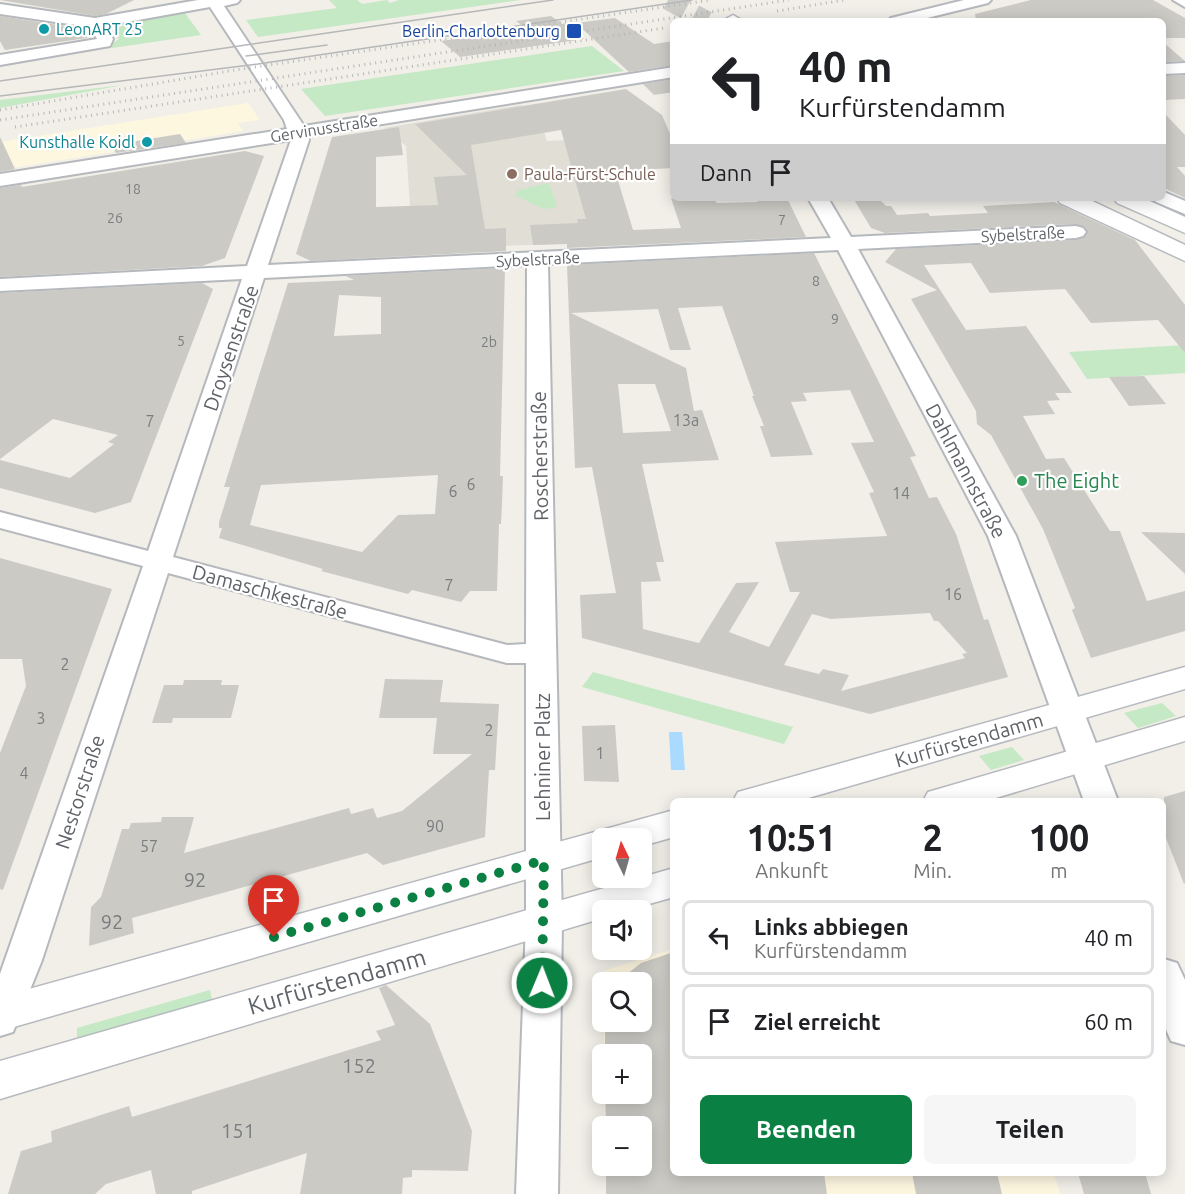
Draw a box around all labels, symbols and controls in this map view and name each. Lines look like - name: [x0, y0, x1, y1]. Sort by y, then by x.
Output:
- place label: LeonART 25: [56, 20, 142, 38]
- marker: LeonART 25: [37, 22, 51, 36]
- place label: Berlin-Charlottenburg: [402, 22, 560, 40]
- marker: Berlin-Charlottenburg: [565, 22, 583, 40]
- icon: left: [700, 42, 778, 120]
- text: 40 m: [799, 43, 893, 90]
- text: Kurfürstendamm: [799, 92, 1006, 122]
- street label: Gervinusstraße: [269, 111, 379, 145]
- place label: Kunsthalle Koidl: [19, 133, 135, 151]
- marker: Kunsthalle Koidl: [140, 135, 154, 149]
- icon: arrive: [764, 156, 797, 189]
- text: Dann: [700, 160, 752, 185]
- place label: Paula-Fürst-Schule: [524, 165, 656, 183]
- marker: Paula-Fürst-Schule: [505, 167, 519, 181]
- house number: 18: [125, 181, 141, 197]
- house number: 26: [107, 210, 123, 226]
- house number: 7: [778, 212, 786, 228]
- street label: Sybelstraße: [980, 223, 1066, 245]
- street label: Sybelstraße: [495, 248, 581, 270]
- house number: 8: [812, 273, 820, 289]
- street label: Droysenstraße: [198, 282, 263, 414]
- house number: 9: [831, 311, 839, 327]
- house number: 5: [177, 333, 185, 349]
- house number: 2b: [481, 334, 497, 350]
- street label: Roscherstraße: [527, 391, 552, 521]
- street label: Dahlmannstraße: [921, 400, 1012, 542]
- house number: 13a: [673, 411, 699, 429]
- house number: 7: [145, 412, 155, 430]
- place label: The Eight: [1034, 469, 1119, 492]
- marker: The Eight: [1015, 474, 1029, 488]
- house number: 6: [466, 475, 476, 493]
- house number: 6: [448, 482, 458, 500]
- house number: 14: [892, 484, 910, 502]
- street label: Damaschkestraße: [190, 560, 350, 623]
- house number: 7: [444, 576, 454, 594]
- house number: 16: [944, 585, 962, 603]
- house number: 2: [60, 655, 70, 673]
- street label: Lehniner Platz: [531, 693, 554, 821]
- street label: Kurfürstendamm: [892, 707, 1046, 772]
- house number: 3: [36, 709, 46, 727]
- house number: 2: [484, 721, 494, 739]
- street label: Nestorstraße: [50, 732, 109, 852]
- house number: 1: [595, 744, 605, 762]
- house number: 4: [19, 764, 29, 782]
- house number: 90: [426, 817, 444, 835]
- text: 10:51: [747, 817, 837, 858]
- text: 2: [922, 817, 943, 858]
- text: 100: [1028, 817, 1089, 858]
- north arrow: [592, 828, 652, 888]
- map controls: [592, 828, 652, 1176]
- house number: 57: [140, 837, 158, 855]
- text: Ankunft: [755, 859, 828, 882]
- text: Min.: [913, 859, 952, 882]
- text: m: [1050, 859, 1068, 882]
- house number: 92: [184, 868, 206, 891]
- pin: [248, 875, 299, 937]
- icon: arrive: [257, 884, 290, 917]
- button: sound: [592, 900, 652, 960]
- house number: 92: [101, 910, 123, 933]
- text: Links abbiegen: [754, 914, 909, 939]
- icon: left: [703, 921, 736, 954]
- text: 40 m: [1084, 925, 1133, 950]
- text: Kurfürstendamm: [754, 939, 907, 962]
- street label: Kurfürstendamm: [245, 943, 429, 1020]
- position arrow: [510, 951, 574, 1015]
- button: search: [592, 972, 652, 1032]
- icon: arrive: [703, 1005, 736, 1038]
- text: Ziel erreicht: [754, 1009, 881, 1034]
- text: 60 m: [1084, 1009, 1133, 1034]
- button: +: [592, 1044, 652, 1104]
- house number: 152: [342, 1054, 376, 1077]
- button: Beenden: [700, 1095, 912, 1164]
- button: Teilen: [924, 1095, 1136, 1164]
- button: −: [592, 1116, 652, 1176]
- house number: 151: [221, 1119, 255, 1142]

